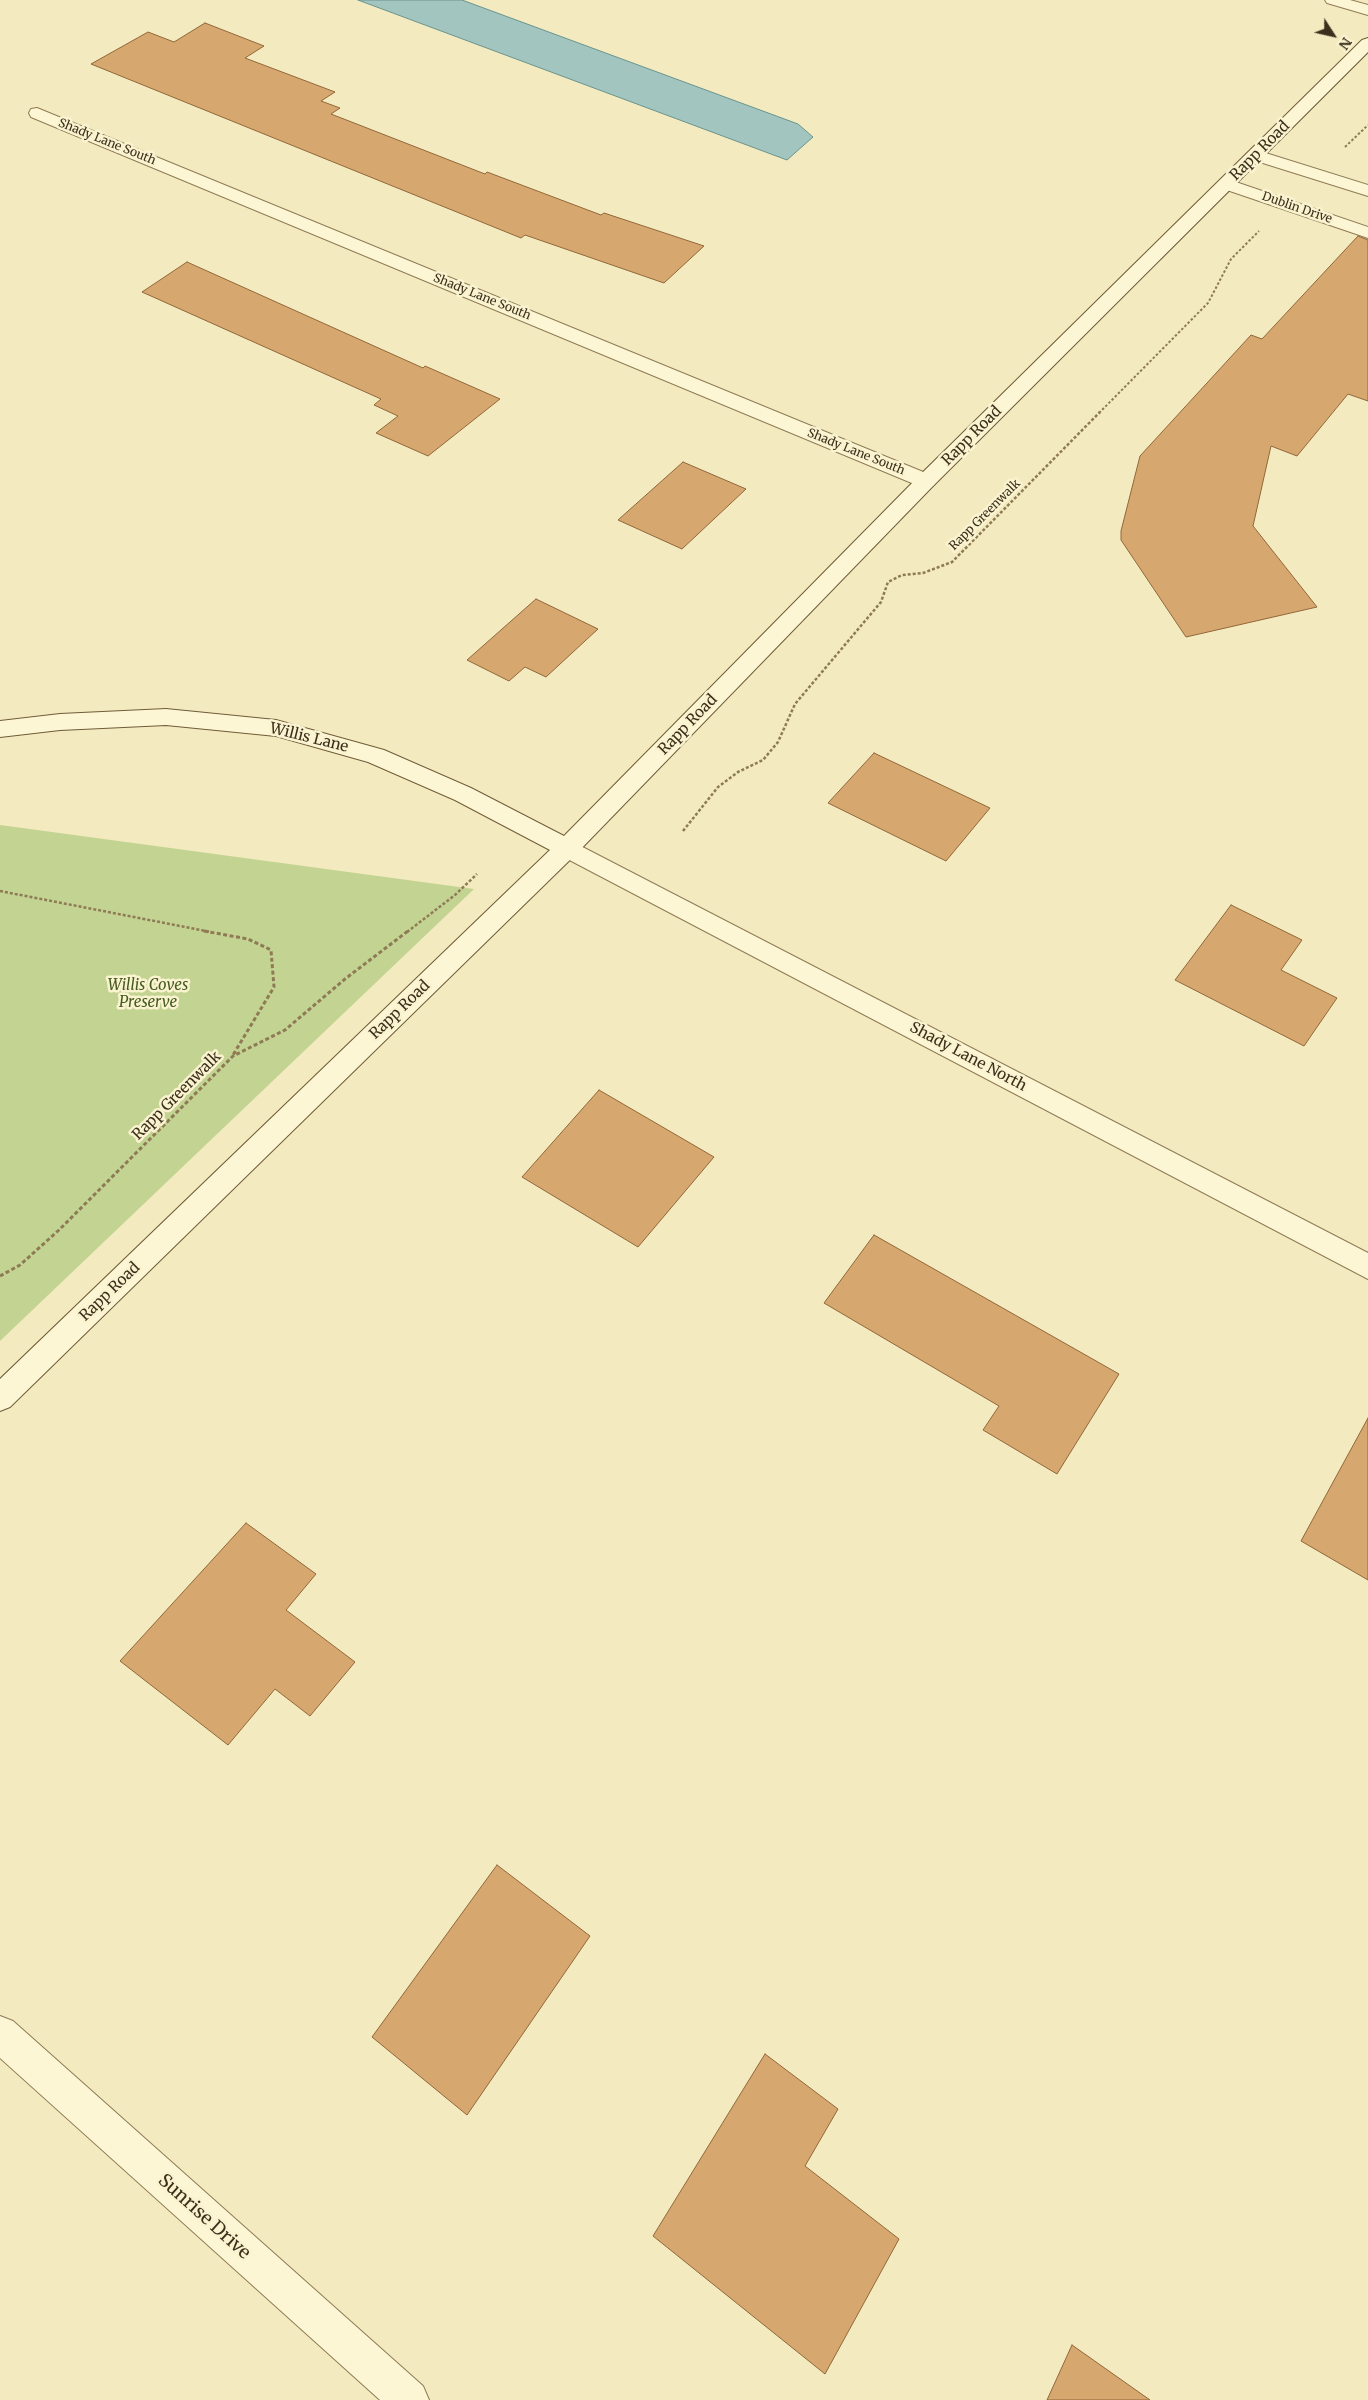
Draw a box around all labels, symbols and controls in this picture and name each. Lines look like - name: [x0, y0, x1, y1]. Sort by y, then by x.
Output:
- north arrow: [1308, 10, 1358, 60]
- text: N: [1335, 34, 1356, 53]
- street label: Shady Lane South: [56, 116, 158, 168]
- street label: Rapp Road: [1226, 117, 1294, 185]
- street label: Dublin Drive: [1260, 189, 1334, 227]
- street label: Shady Lane South: [431, 271, 533, 323]
- street label: Rapp Road: [938, 402, 1006, 470]
- street label: Shady Lane South: [805, 426, 907, 478]
- street label: Rapp Greenwalk: [947, 477, 1023, 553]
- street label: Rapp Road: [655, 691, 721, 759]
- street label: Willis Lane: [268, 720, 350, 756]
- park label: Willis Coves Preserve: [108, 977, 188, 1012]
- street label: Rapp Road: [366, 977, 434, 1043]
- street label: Shady Lane North: [906, 1019, 1030, 1095]
- street label: Rapp Greenwalk: [129, 1048, 225, 1144]
- street label: Rapp Road: [76, 1259, 144, 1325]
- street label: Sunrise Drive: [153, 2170, 255, 2264]

